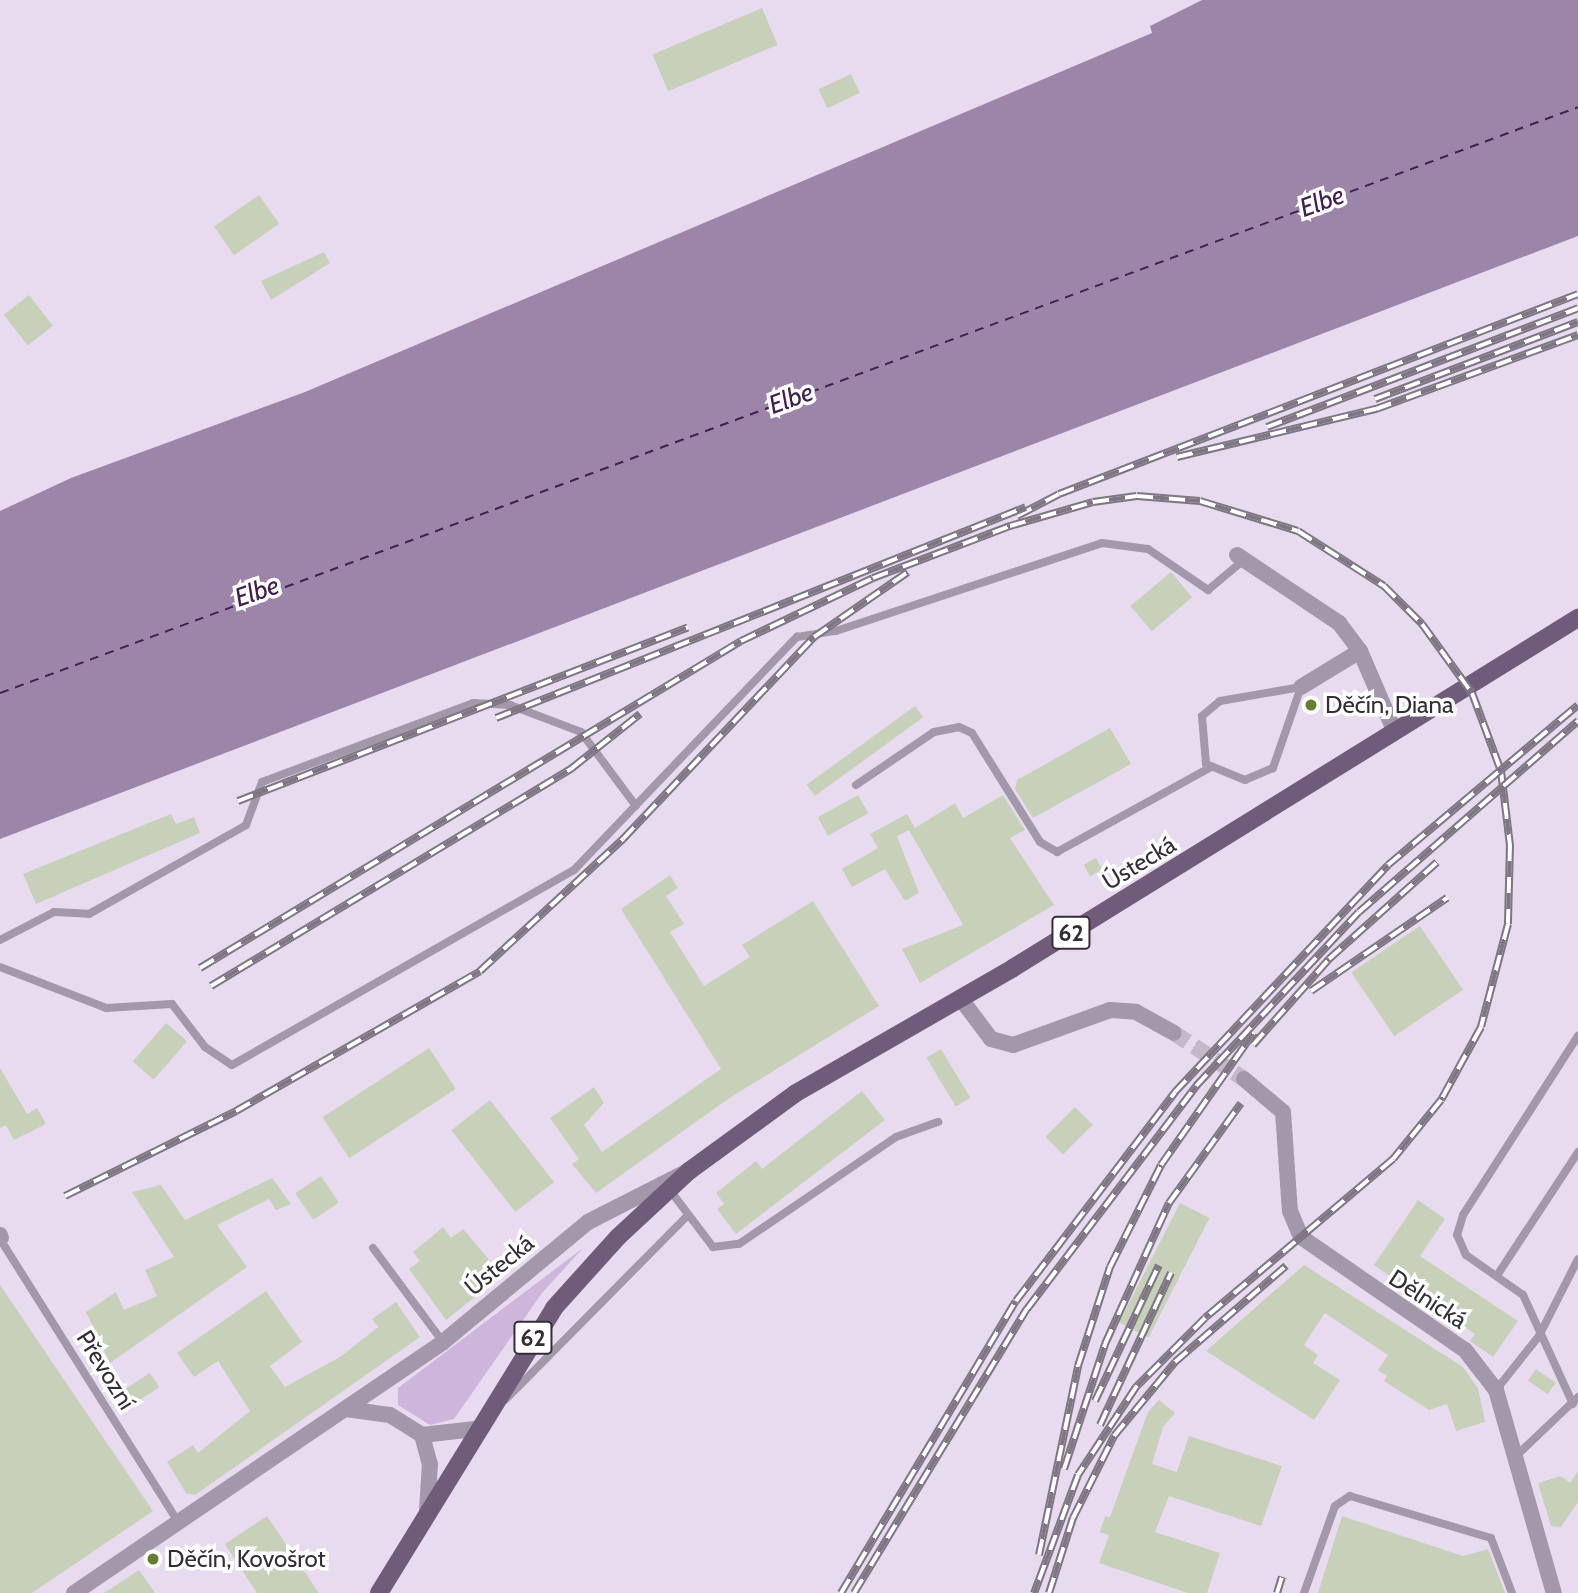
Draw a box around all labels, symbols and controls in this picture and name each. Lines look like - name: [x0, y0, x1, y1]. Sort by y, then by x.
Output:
- water label: Elbe: [1296, 180, 1348, 224]
- water label: Elbe: [765, 377, 817, 421]
- water label: Elbe: [231, 570, 283, 614]
- place label: Děčín, Diana: [1325, 691, 1454, 719]
- marker: Děčín, Diana: [1303, 697, 1319, 713]
- street label: Ústecká: [1097, 830, 1181, 896]
- road number: 62: [1050, 914, 1092, 952]
- street label: Ústecká: [459, 1229, 539, 1301]
- street label: Dělnická: [1384, 1263, 1472, 1335]
- road number: 62: [512, 1318, 554, 1358]
- street label: Převozní: [71, 1325, 141, 1415]
- place label: Děčín, Kovošrot: [167, 1545, 326, 1573]
- marker: Děčín, Kovošrot: [145, 1551, 161, 1567]

